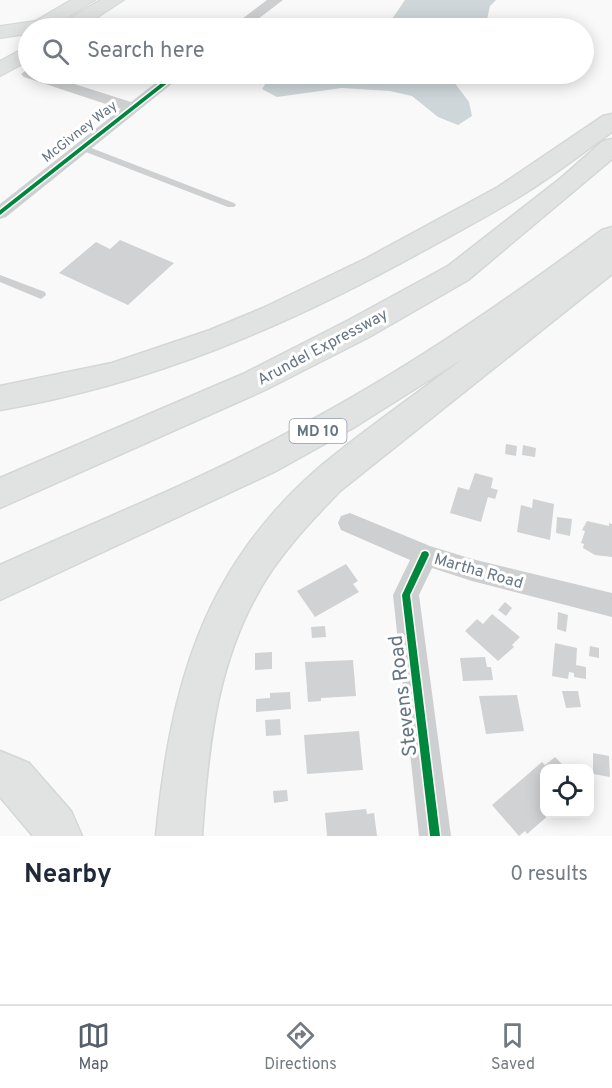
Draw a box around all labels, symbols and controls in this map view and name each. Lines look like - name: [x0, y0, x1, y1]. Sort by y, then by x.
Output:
- search box: [18, 18, 594, 84]
- icon: search: [39, 35, 72, 68]
- text: Search here: [87, 38, 205, 65]
- street label: McGivney Way: [39, 98, 121, 167]
- street label: Arundel Expressway: [254, 305, 392, 391]
- road number: MD 10: [290, 419, 346, 443]
- street label: Martha Road: [432, 550, 525, 594]
- street label: Stevens Road: [384, 634, 424, 758]
- map controls: [540, 764, 594, 818]
- button: locate: [540, 764, 594, 818]
- text: Nearby: [24, 859, 112, 892]
- text: 0 results: [510, 862, 588, 888]
- tab: Map: [77, 1019, 110, 1075]
- tab: Directions: [264, 1019, 337, 1075]
- tab: Saved: [491, 1019, 535, 1075]

